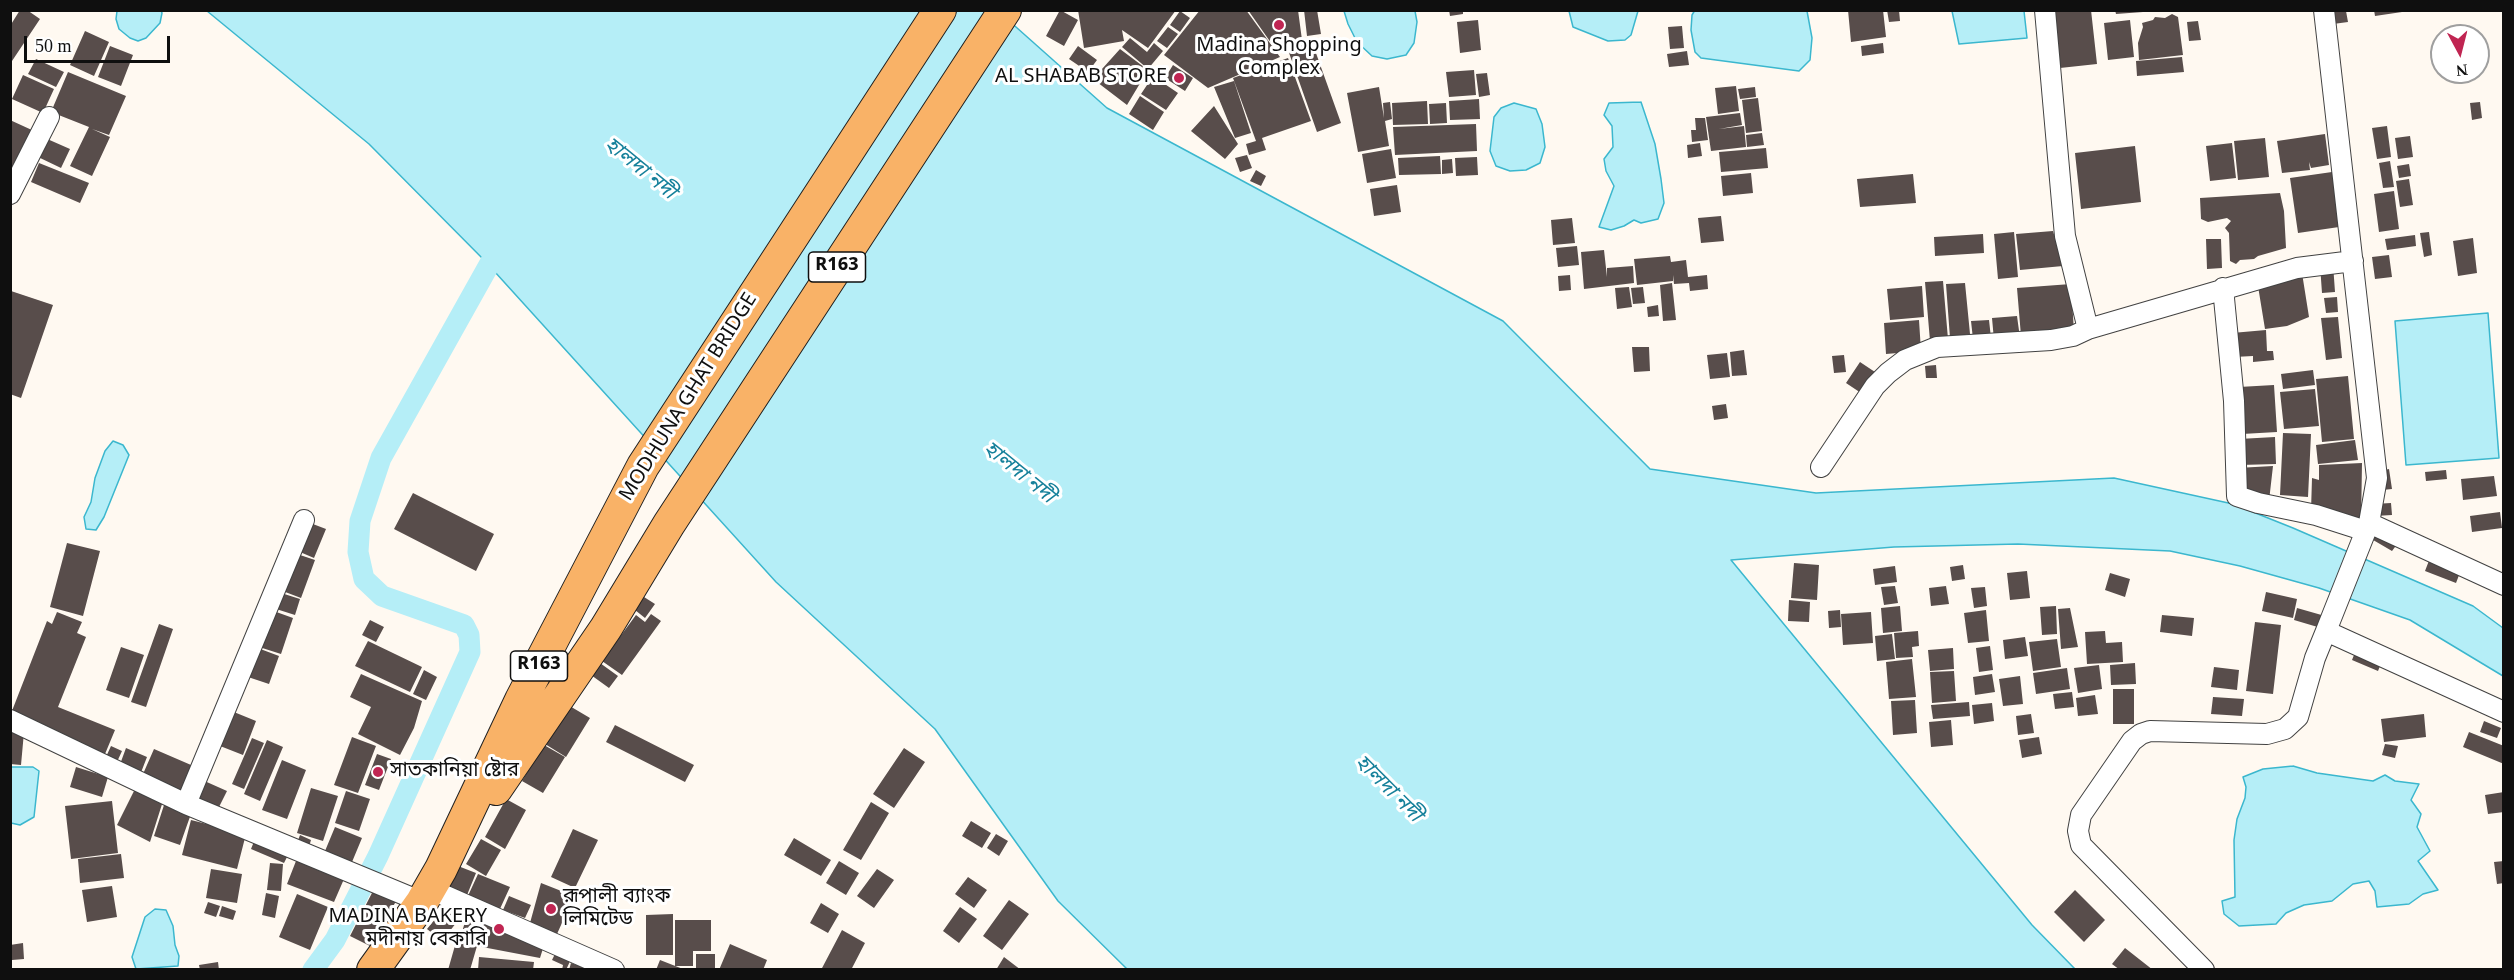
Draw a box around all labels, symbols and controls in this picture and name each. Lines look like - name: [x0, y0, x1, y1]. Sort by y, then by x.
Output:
- marker: Madina Shopping Complex: [1272, 18, 1286, 32]
- scale bar: [27, 24, 172, 62]
- north arrow: [2430, 24, 2490, 84]
- place label: Madina Shopping Complex: [1196, 35, 1362, 82]
- text: 50 m: [35, 36, 72, 56]
- text: N: [2455, 61, 2469, 80]
- place label: AL SHABAB STORE: [995, 66, 1167, 90]
- marker: AL SHABAB STORE: [1172, 71, 1186, 85]
- water label: হালদা নদী: [598, 134, 680, 206]
- road number: R163: [808, 252, 866, 282]
- street label: MODHUNA GHAT BRIDGE: [616, 290, 764, 506]
- water label: হালদা নদী: [977, 438, 1059, 510]
- road number: R163: [510, 651, 568, 681]
- water label: হালদা নদী: [1348, 751, 1426, 829]
- place label: সাতকানিয়া ষ্টোর: [390, 760, 519, 784]
- marker: সাতকানিয়া ষ্টোর: [371, 765, 385, 779]
- place label: রূপালী ব্যাংক লিমিটেড: [563, 886, 671, 933]
- marker: রূপালী ব্যাংক লিমিটেড: [544, 902, 558, 916]
- place label: MADINA BAKERY মদীনায় বেকারি: [328, 906, 487, 953]
- marker: MADINA BAKERY মদীনায় বেকারি: [492, 922, 506, 936]

